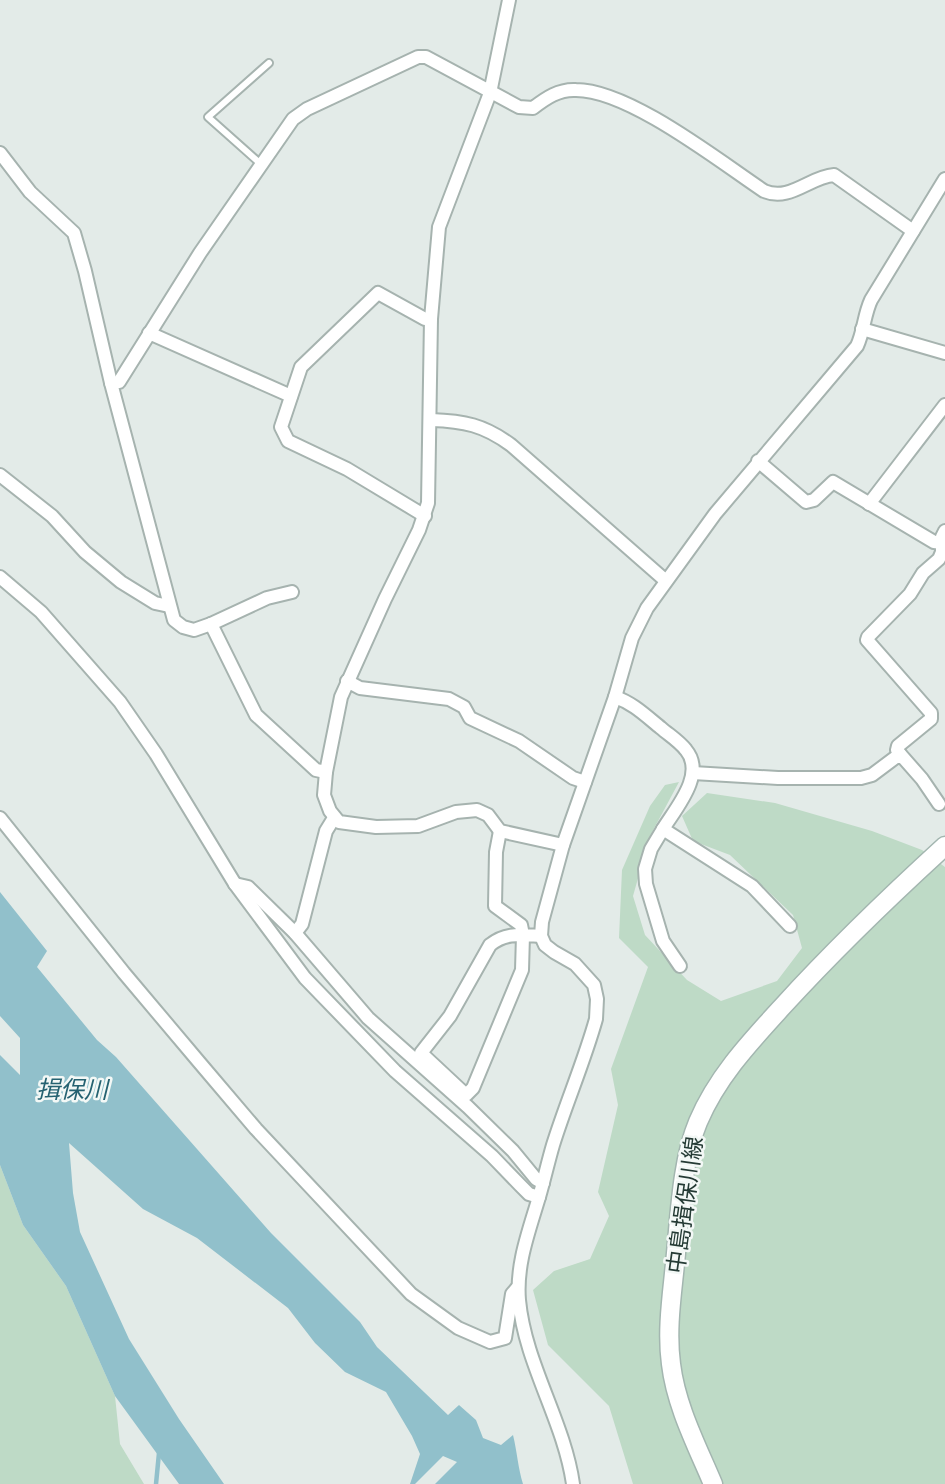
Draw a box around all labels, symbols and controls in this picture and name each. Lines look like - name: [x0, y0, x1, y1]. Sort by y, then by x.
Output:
- water label: 揖保川: [36, 1075, 111, 1104]
- street label: 中島揖保川線: [662, 1135, 708, 1275]

